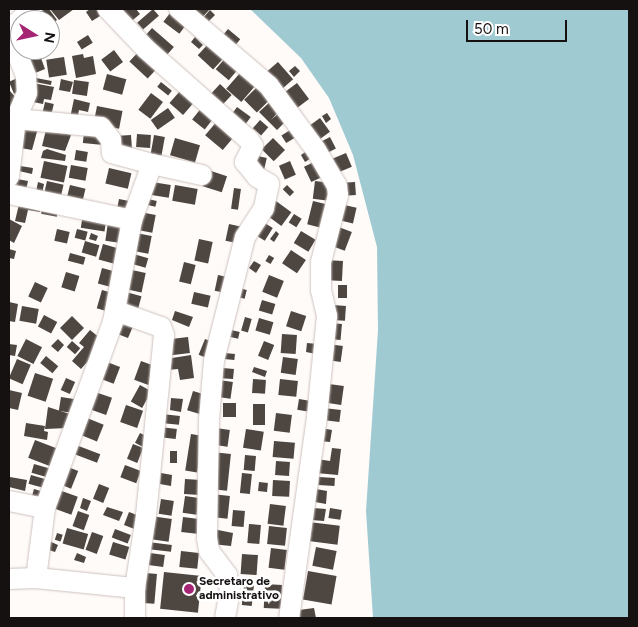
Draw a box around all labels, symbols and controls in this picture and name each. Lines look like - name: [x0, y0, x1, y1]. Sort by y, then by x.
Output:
- north arrow: [10, 10, 60, 60]
- scale bar: [468, 10, 569, 42]
- text: 50 m: [474, 20, 509, 38]
- text: N: [40, 31, 59, 44]
- place label: Secretaro de administrativo: [199, 575, 279, 603]
- marker: Secretaro de administrativo: [183, 583, 195, 595]

